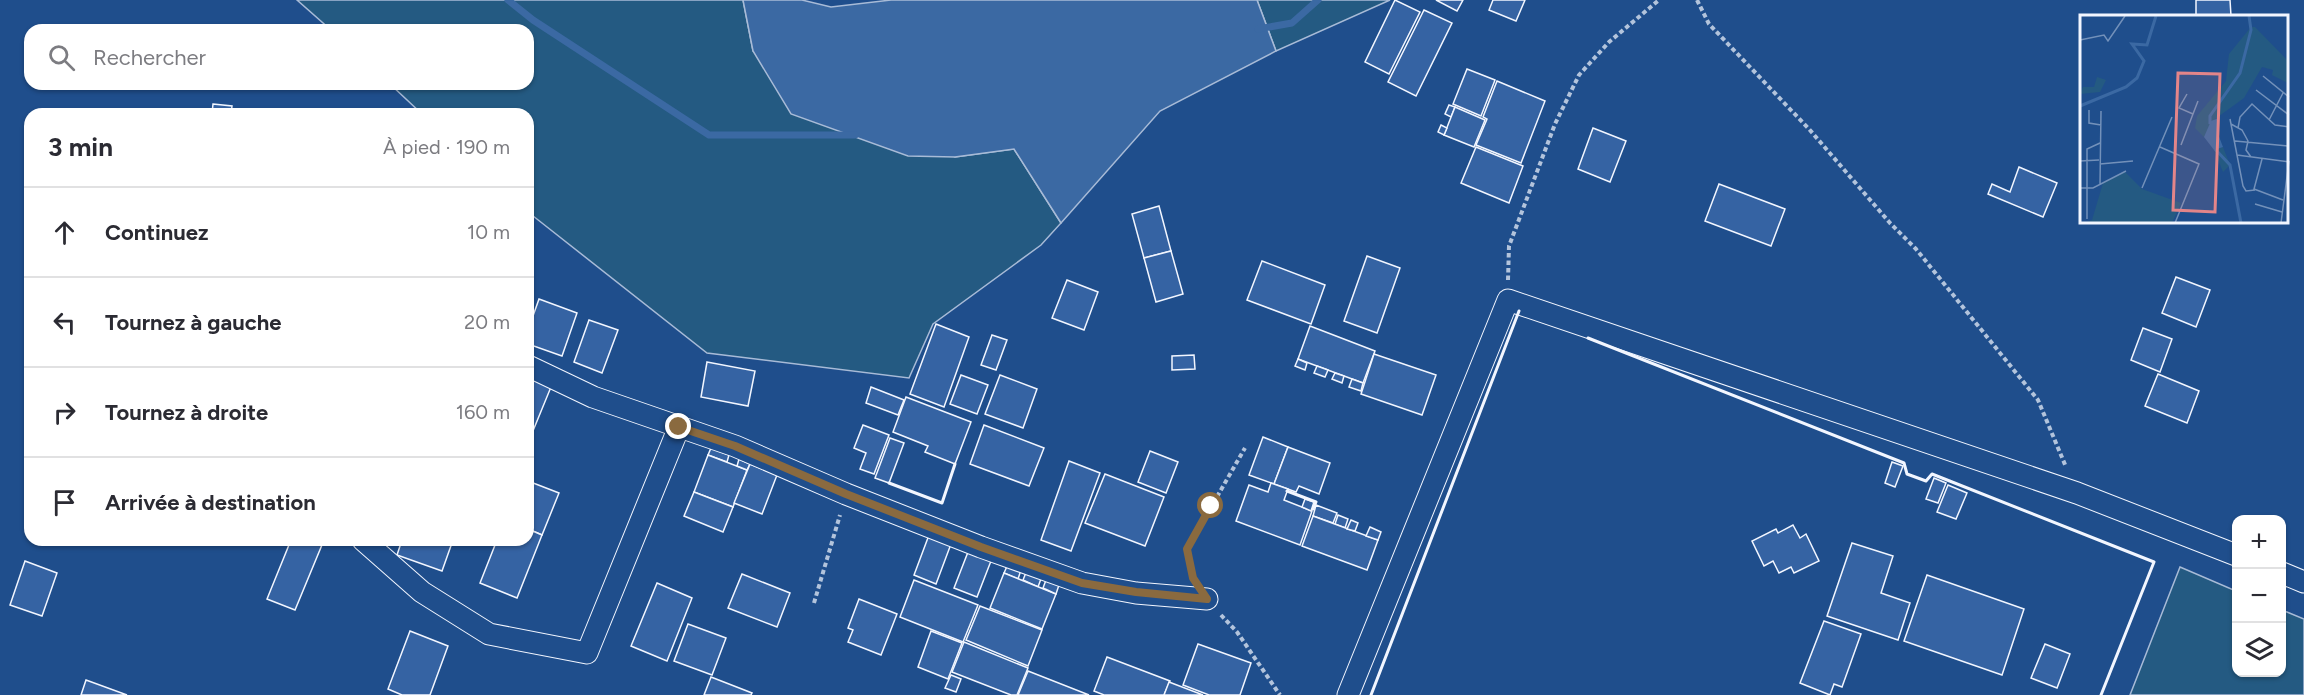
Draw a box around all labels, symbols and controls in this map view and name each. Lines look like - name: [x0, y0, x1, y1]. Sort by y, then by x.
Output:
- inset map: [2080, 15, 2289, 224]
- search box: [24, 24, 534, 90]
- icon: search: [45, 41, 78, 74]
- text: Rechercher: [93, 44, 206, 71]
- text: 3 min: [48, 131, 113, 163]
- text: À pied · 190 m: [383, 135, 510, 159]
- icon: ahead: [48, 216, 81, 249]
- text: Continuez: [105, 219, 209, 246]
- text: 10 m: [467, 220, 510, 244]
- icon: left: [48, 306, 81, 339]
- text: Tournez à gauche: [105, 309, 281, 336]
- text: 20 m: [464, 310, 510, 334]
- icon: right: [48, 396, 81, 429]
- text: Tournez à droite: [105, 399, 268, 426]
- text: 160 m: [456, 400, 510, 424]
- route end: [665, 413, 691, 439]
- icon: arrive: [48, 486, 81, 519]
- text: Arrivée à destination: [105, 489, 316, 516]
- route start: [1197, 492, 1223, 518]
- map controls: [2232, 515, 2286, 677]
- button: +: [2232, 515, 2286, 569]
- button: −: [2232, 569, 2286, 623]
- button: layers: [2232, 623, 2286, 677]

